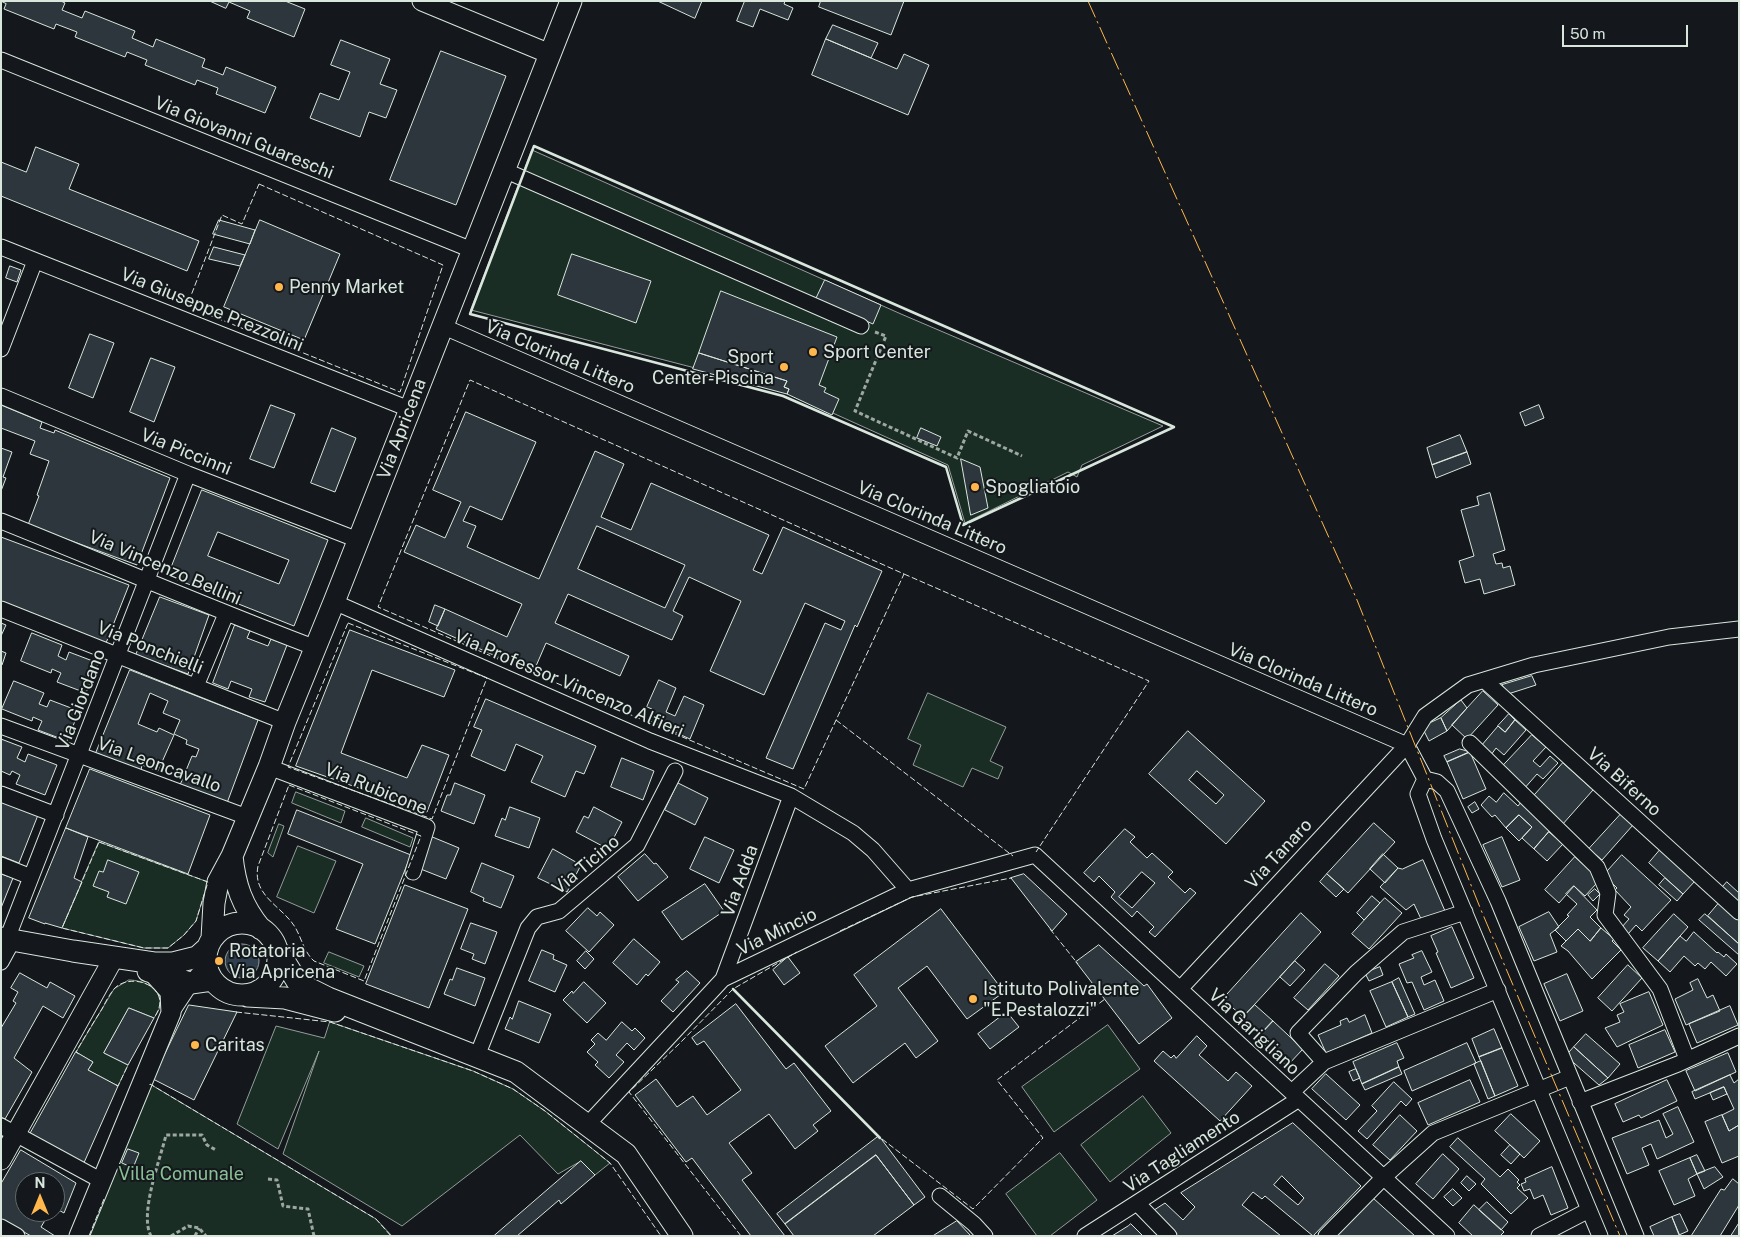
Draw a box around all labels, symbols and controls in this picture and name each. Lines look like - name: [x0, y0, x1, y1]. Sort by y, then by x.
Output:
- scale bar: [1565, 15, 1691, 47]
- text: 50 m: [1570, 25, 1605, 42]
- street label: Via Giovanni Guareschi: [151, 92, 337, 184]
- street label: Via Giuseppe Prezzolini: [118, 263, 306, 357]
- place label: Penny Market: [289, 276, 404, 298]
- marker: Penny Market: [273, 281, 285, 293]
- street label: Via Clorinda Littero: [482, 316, 638, 398]
- place label: Sport Center: [823, 341, 931, 363]
- place label: Sport Center-Piscina: [652, 346, 774, 388]
- marker: Sport Center: [807, 346, 819, 358]
- marker: Sport Center-Piscina: [778, 361, 790, 373]
- street label: Via Apricena: [373, 376, 431, 482]
- street label: Via Piccinni: [137, 424, 235, 480]
- place label: Spogliatoio: [985, 476, 1080, 498]
- street label: Via Clorinda Littero: [854, 477, 1010, 559]
- marker: Spogliatoio: [969, 481, 981, 493]
- street label: Via Vincenzo Bellini: [85, 526, 245, 610]
- street label: Via Ponchielli: [94, 617, 206, 679]
- street label: Via Professor Vincenzo Alfieri: [451, 626, 687, 742]
- street label: Via Clorinda Littero: [1225, 639, 1381, 721]
- street label: Via Giordano: [52, 646, 110, 754]
- street label: Via Leoncavallo: [94, 733, 224, 797]
- street label: Via Biferno: [1583, 743, 1665, 821]
- street label: Via Rubicone: [321, 759, 431, 819]
- street label: Via Tanaro: [1241, 815, 1317, 893]
- street label: Via Ticino: [548, 831, 624, 899]
- street label: Via Adda: [717, 842, 763, 920]
- street label: Via Mincio: [734, 903, 820, 961]
- place label: Rotatoria Via Apricena: [229, 940, 335, 982]
- marker: Rotatoria Via Apricena: [213, 955, 225, 967]
- place label: Istituto Polivalente "E.Pestalozzi": [983, 978, 1139, 1021]
- street label: Via Garigliano: [1204, 984, 1304, 1080]
- marker: Istituto Polivalente "E.Pestalozzi": [967, 993, 979, 1005]
- place label: Caritas: [205, 1034, 265, 1056]
- marker: Caritas: [189, 1039, 201, 1051]
- street label: Via Tagliamento: [1120, 1106, 1244, 1198]
- park label: Villa Comunale: [118, 1163, 244, 1185]
- north arrow: [15, 1172, 65, 1222]
- text: N: [35, 1175, 45, 1191]

